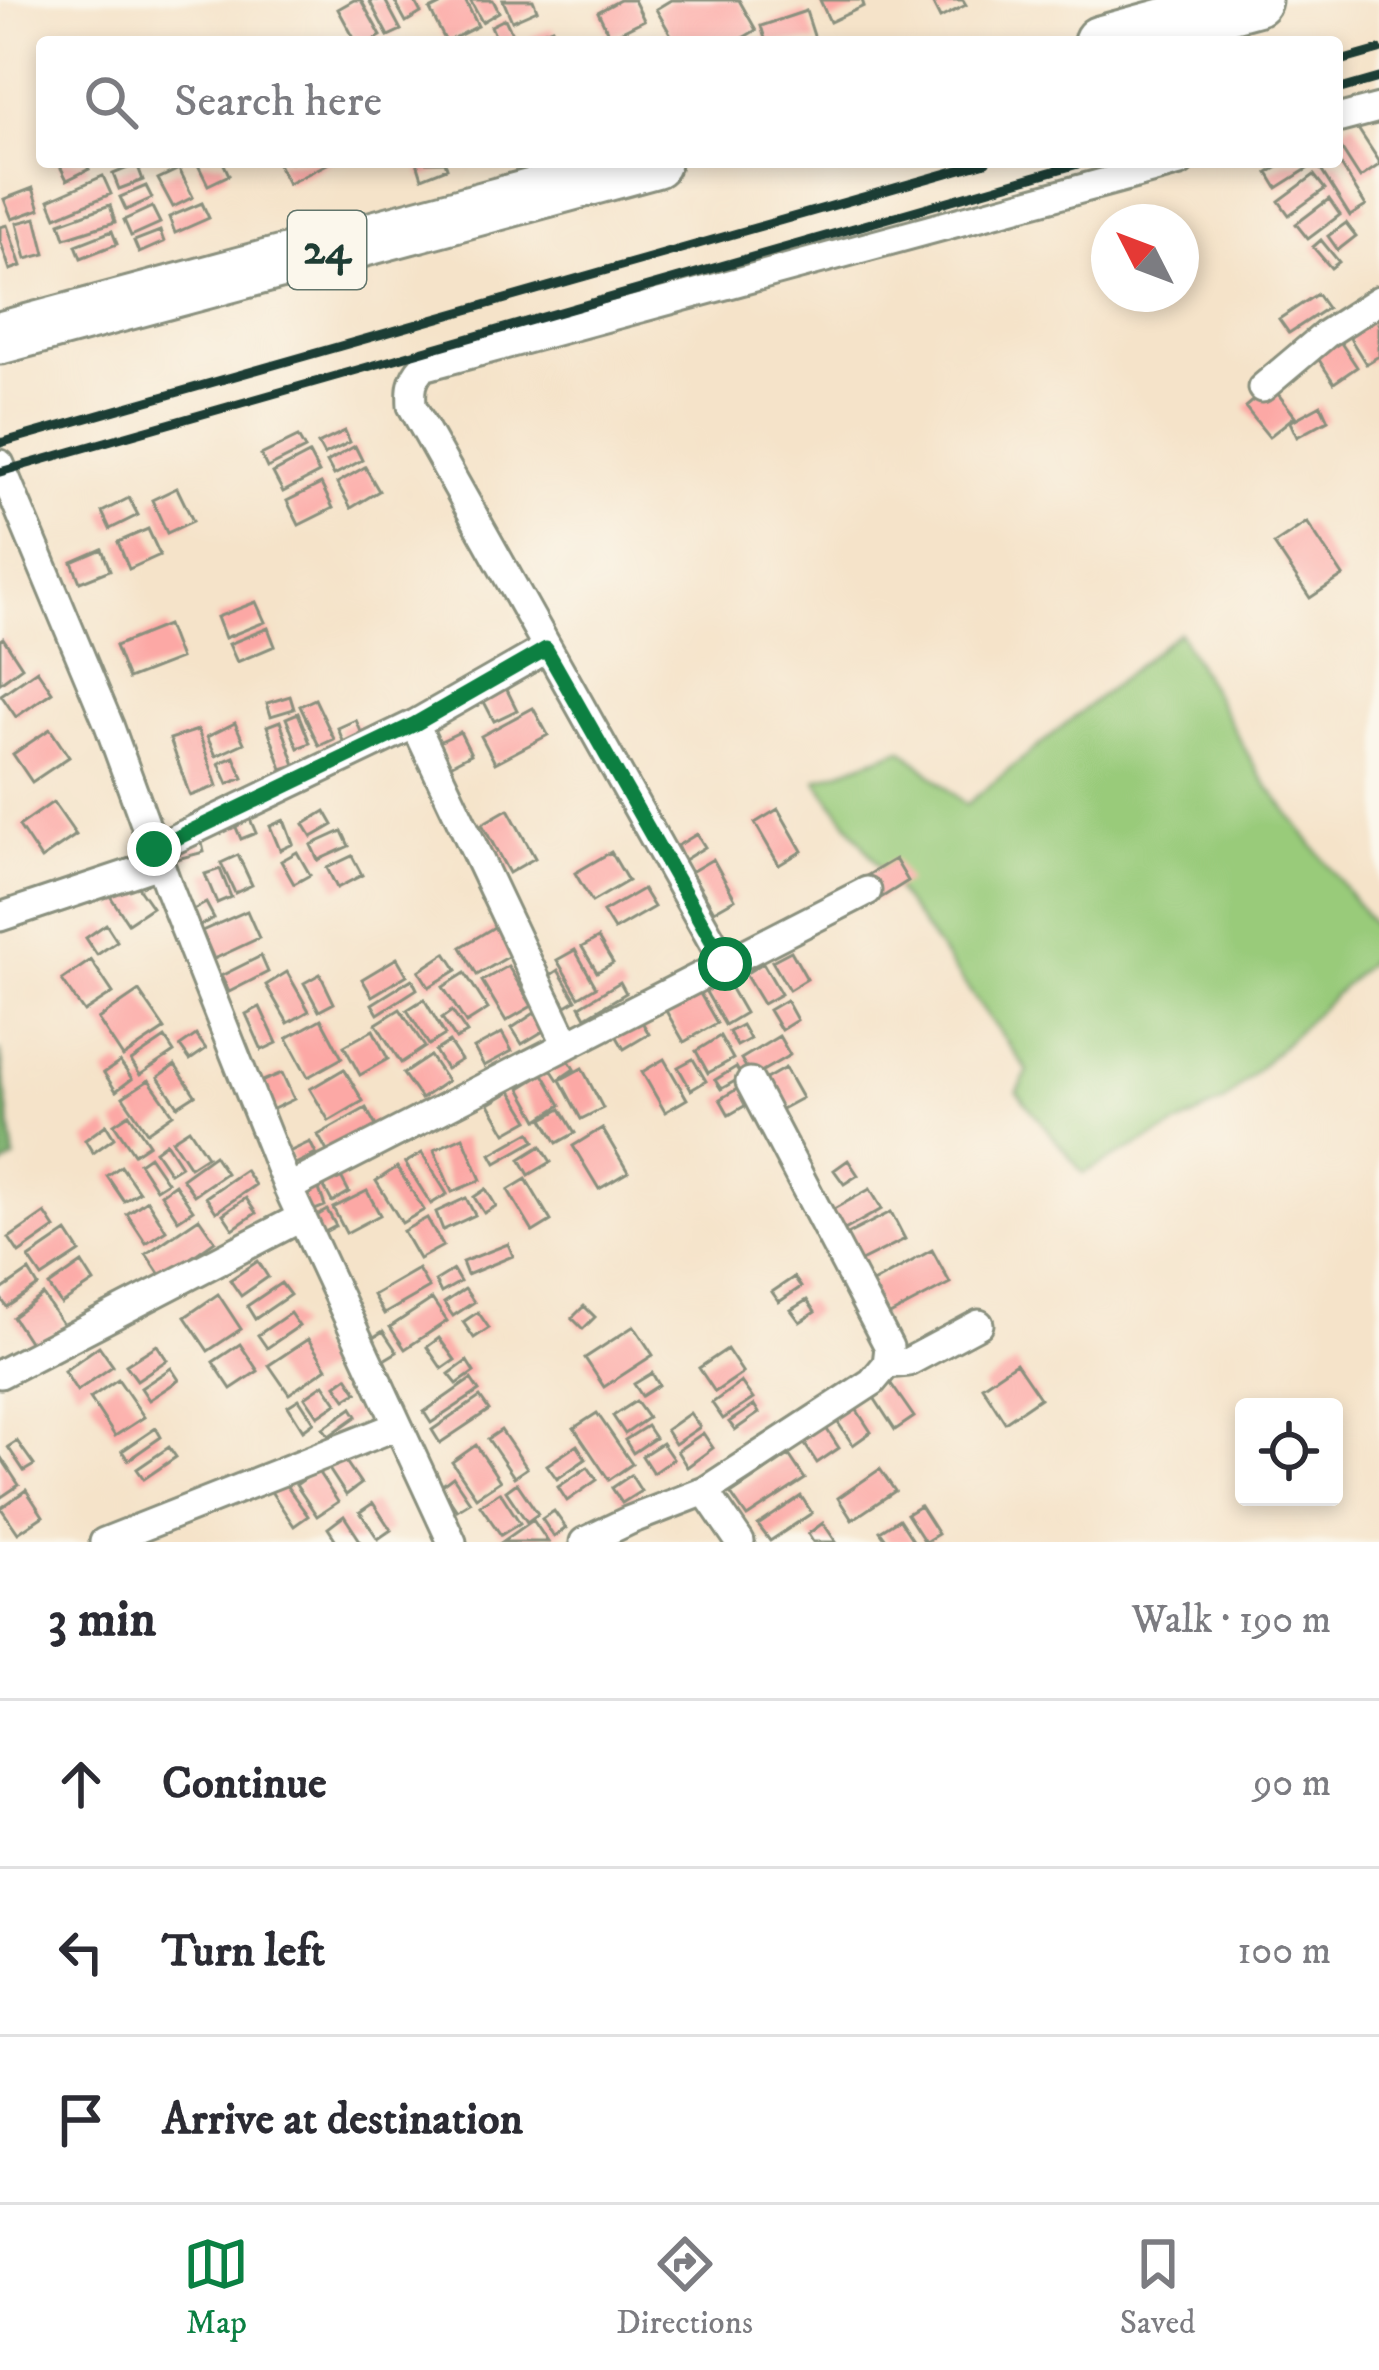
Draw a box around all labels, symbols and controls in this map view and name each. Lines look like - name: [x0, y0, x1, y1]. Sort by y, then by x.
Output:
- search box: [36, 36, 1343, 168]
- icon: search: [78, 69, 144, 135]
- text: Search here: [174, 74, 382, 130]
- north arrow: [1091, 204, 1199, 312]
- road number: 24: [288, 211, 366, 289]
- route end: [127, 822, 181, 876]
- route start: [698, 937, 752, 991]
- map controls: [1235, 1398, 1343, 1506]
- button: locate: [1235, 1398, 1343, 1506]
- text: 3 min: [48, 1588, 156, 1652]
- text: Walk · 190 m: [1132, 1596, 1331, 1645]
- icon: ahead: [48, 1751, 114, 1817]
- text: Continue: [162, 1756, 327, 1812]
- text: 90 m: [1253, 1759, 1331, 1808]
- icon: left: [48, 1919, 114, 1985]
- text: Turn left: [162, 1924, 325, 1980]
- text: 100 m: [1237, 1927, 1331, 1976]
- icon: arrive: [48, 2087, 114, 2153]
- text: Arrive at destination: [162, 2092, 523, 2148]
- tab: Map: [183, 2231, 249, 2344]
- tab: Directions: [616, 2231, 753, 2344]
- tab: Saved: [1120, 2231, 1196, 2344]

